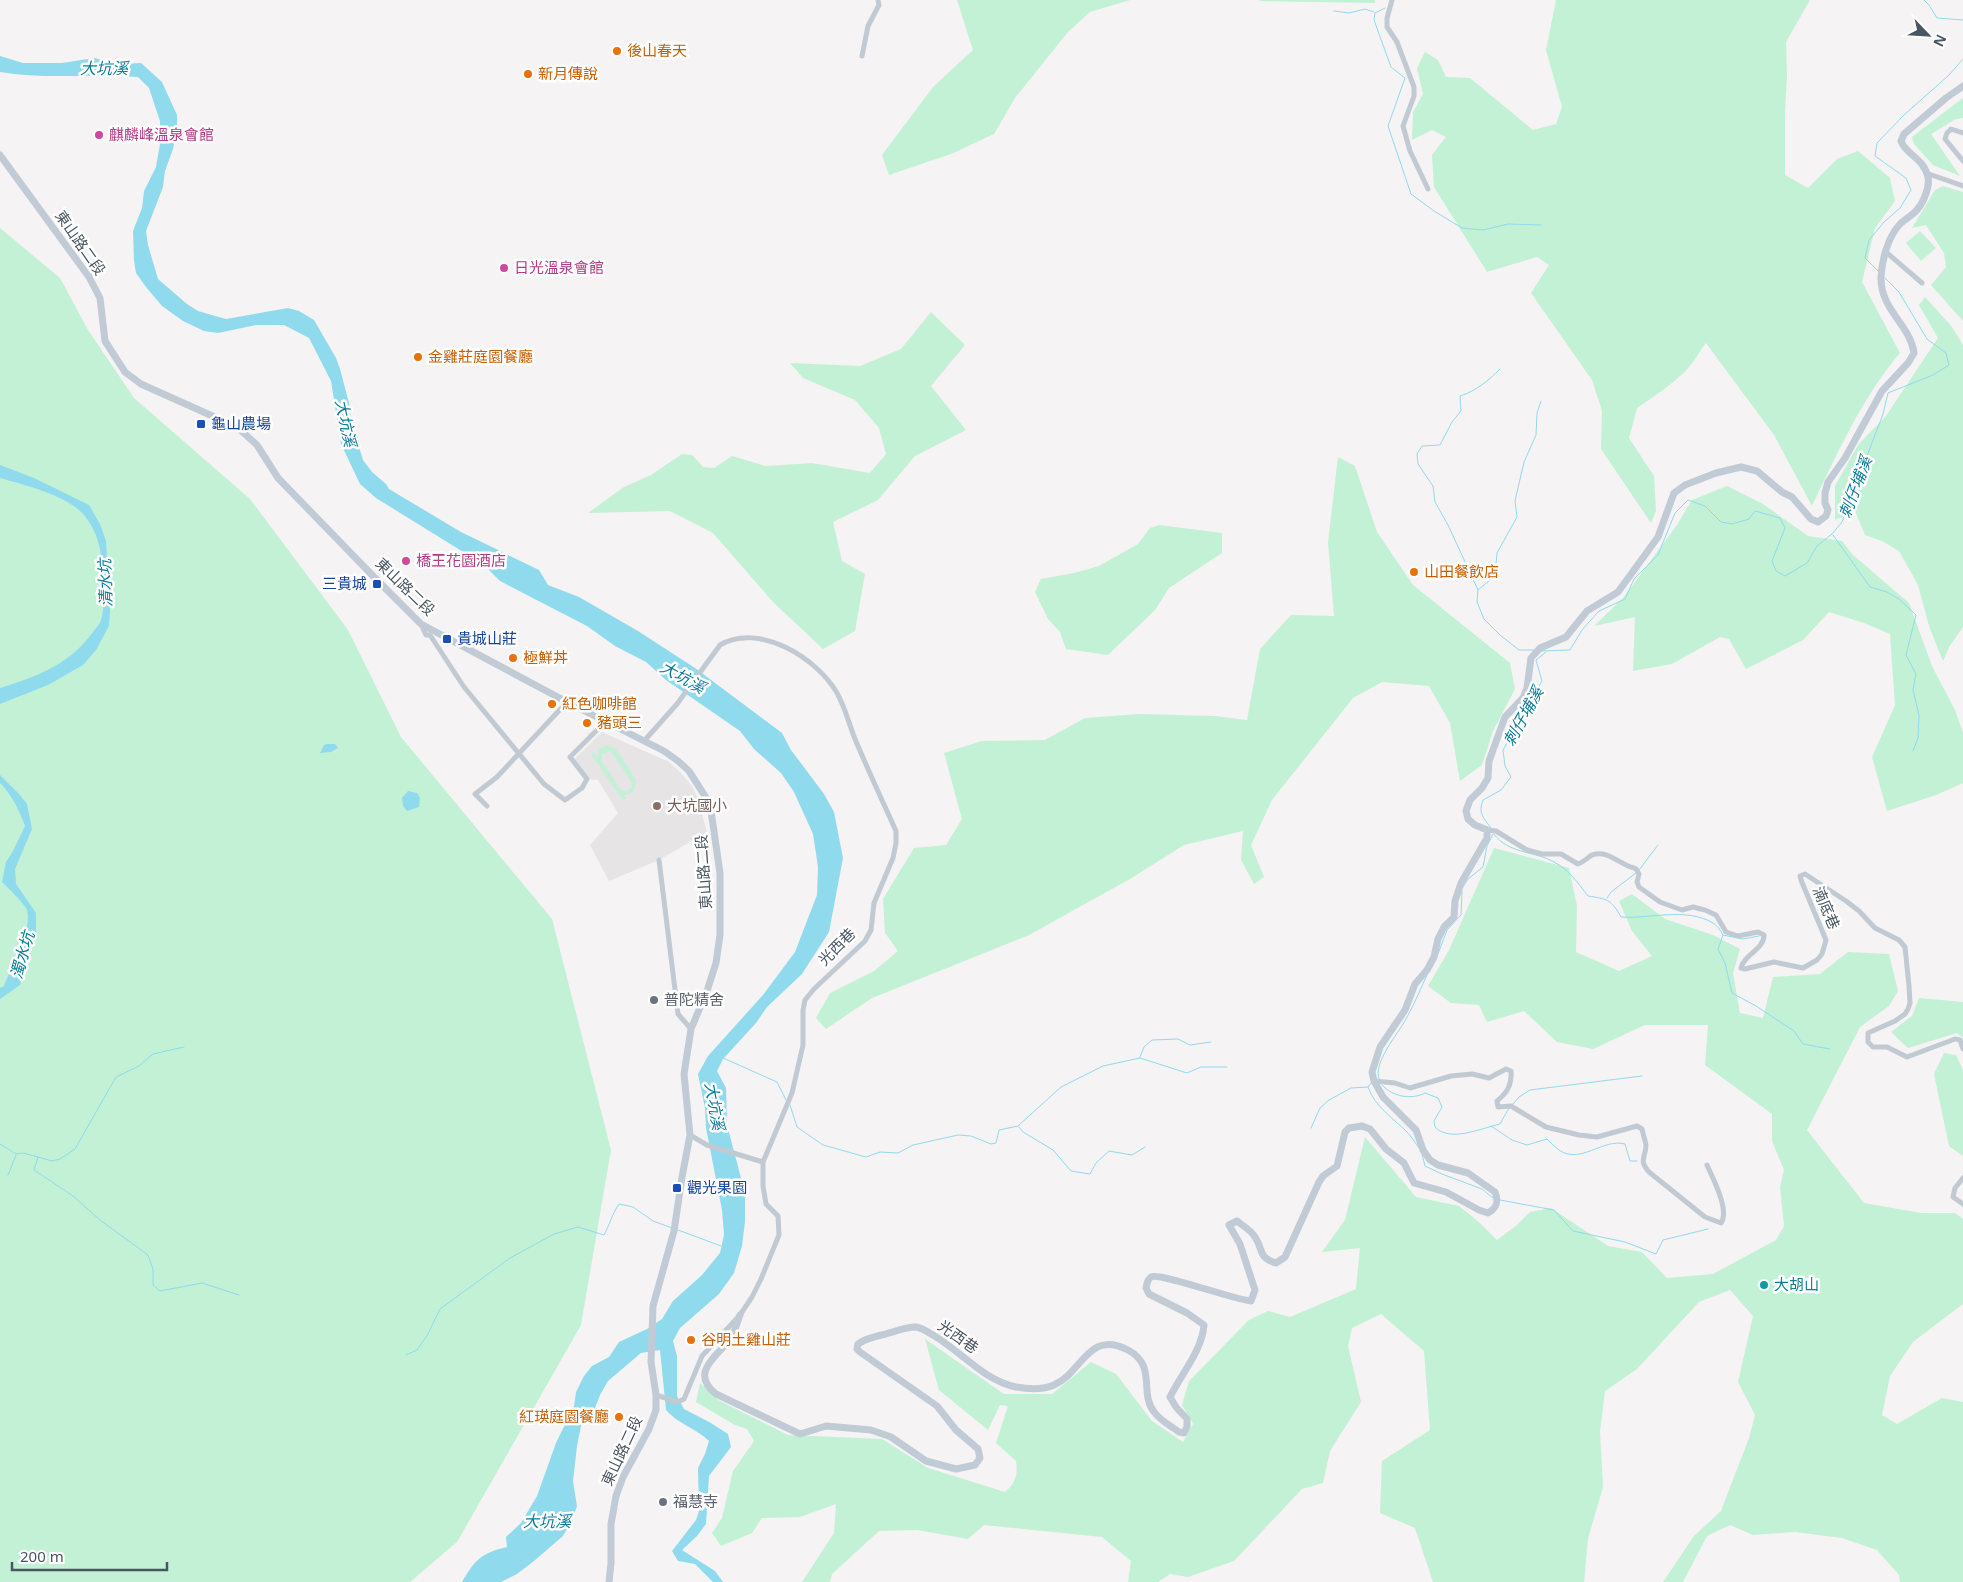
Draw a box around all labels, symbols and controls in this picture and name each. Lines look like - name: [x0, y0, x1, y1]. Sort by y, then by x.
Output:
- north arrow: [1903, 10, 1953, 60]
- text: N: [1929, 32, 1951, 50]
- place label: 後山春天: [627, 40, 687, 60]
- marker: 後山春天: [611, 45, 623, 57]
- water label: 大坑溪: [80, 57, 130, 79]
- place label: 新月傳說: [538, 63, 598, 83]
- marker: 新月傳說: [522, 68, 534, 80]
- place label: 麒麟峰溫泉會館: [109, 124, 214, 144]
- marker: 麒麟峰溫泉會館: [93, 129, 105, 141]
- street label: 東山路二段: [51, 206, 111, 279]
- place label: 日光溫泉會館: [514, 257, 604, 277]
- marker: 日光溫泉會館: [498, 262, 510, 274]
- place label: 金雞莊庭園餐廳: [428, 346, 533, 366]
- marker: 金雞莊庭園餐廳: [412, 351, 424, 363]
- water label: 大坑溪: [330, 397, 362, 451]
- place label: 龜山農場: [211, 413, 271, 433]
- marker: 龜山農場: [195, 418, 207, 430]
- water label: 刺仔埔溪: [1833, 451, 1877, 521]
- place label: 橋王花園酒店: [416, 550, 506, 570]
- street label: 東山路二段: [372, 553, 440, 620]
- marker: 橋王花園酒店: [400, 555, 412, 567]
- water label: 清水坑: [93, 557, 117, 607]
- place label: 山田餐飲店: [1424, 561, 1499, 581]
- marker: 山田餐飲店: [1408, 566, 1420, 578]
- place label: 三貴城: [322, 573, 367, 593]
- marker: 三貴城: [371, 578, 383, 590]
- place label: 貴城山莊: [457, 628, 517, 648]
- marker: 貴城山莊: [441, 633, 453, 645]
- place label: 極鮮丼: [523, 647, 568, 667]
- marker: 極鮮丼: [507, 652, 519, 664]
- water label: 大坑溪: [657, 656, 711, 699]
- water label: 刺仔埔溪: [1498, 681, 1549, 749]
- place label: 紅色咖啡館: [562, 693, 637, 713]
- marker: 紅色咖啡館: [546, 698, 558, 710]
- place label: 豬頭三: [597, 712, 642, 732]
- marker: 豬頭三: [581, 717, 593, 729]
- place label: 大坑國小: [667, 795, 727, 815]
- marker: 大坑國小: [651, 800, 663, 812]
- street label: 東山路二段: [690, 834, 716, 910]
- street label: 湳底巷: [1809, 883, 1845, 932]
- street label: 光西巷: [813, 923, 859, 969]
- water label: 濁水坑: [5, 927, 40, 981]
- place label: 普陀精舍: [664, 989, 724, 1009]
- marker: 普陀精舍: [648, 994, 660, 1006]
- water label: 大坑溪: [700, 1080, 730, 1134]
- place label: 觀光果園: [687, 1177, 747, 1197]
- marker: 觀光果園: [671, 1182, 683, 1194]
- place label: 大胡山: [1774, 1274, 1819, 1294]
- marker: 大胡山: [1758, 1279, 1770, 1291]
- street label: 光西巷: [934, 1315, 983, 1357]
- place label: 谷明土雞山莊: [701, 1329, 791, 1349]
- marker: 谷明土雞山莊: [685, 1334, 697, 1346]
- place label: 紅瑛庭園餐廳: [519, 1406, 609, 1426]
- marker: 紅瑛庭園餐廳: [613, 1411, 625, 1423]
- street label: 東山路二段: [596, 1412, 646, 1489]
- place label: 福慧寺: [673, 1491, 718, 1511]
- marker: 福慧寺: [657, 1496, 669, 1508]
- water label: 大坑溪: [523, 1510, 573, 1532]
- scale bar: [12, 1540, 168, 1572]
- text: 200 m: [20, 1546, 64, 1566]

